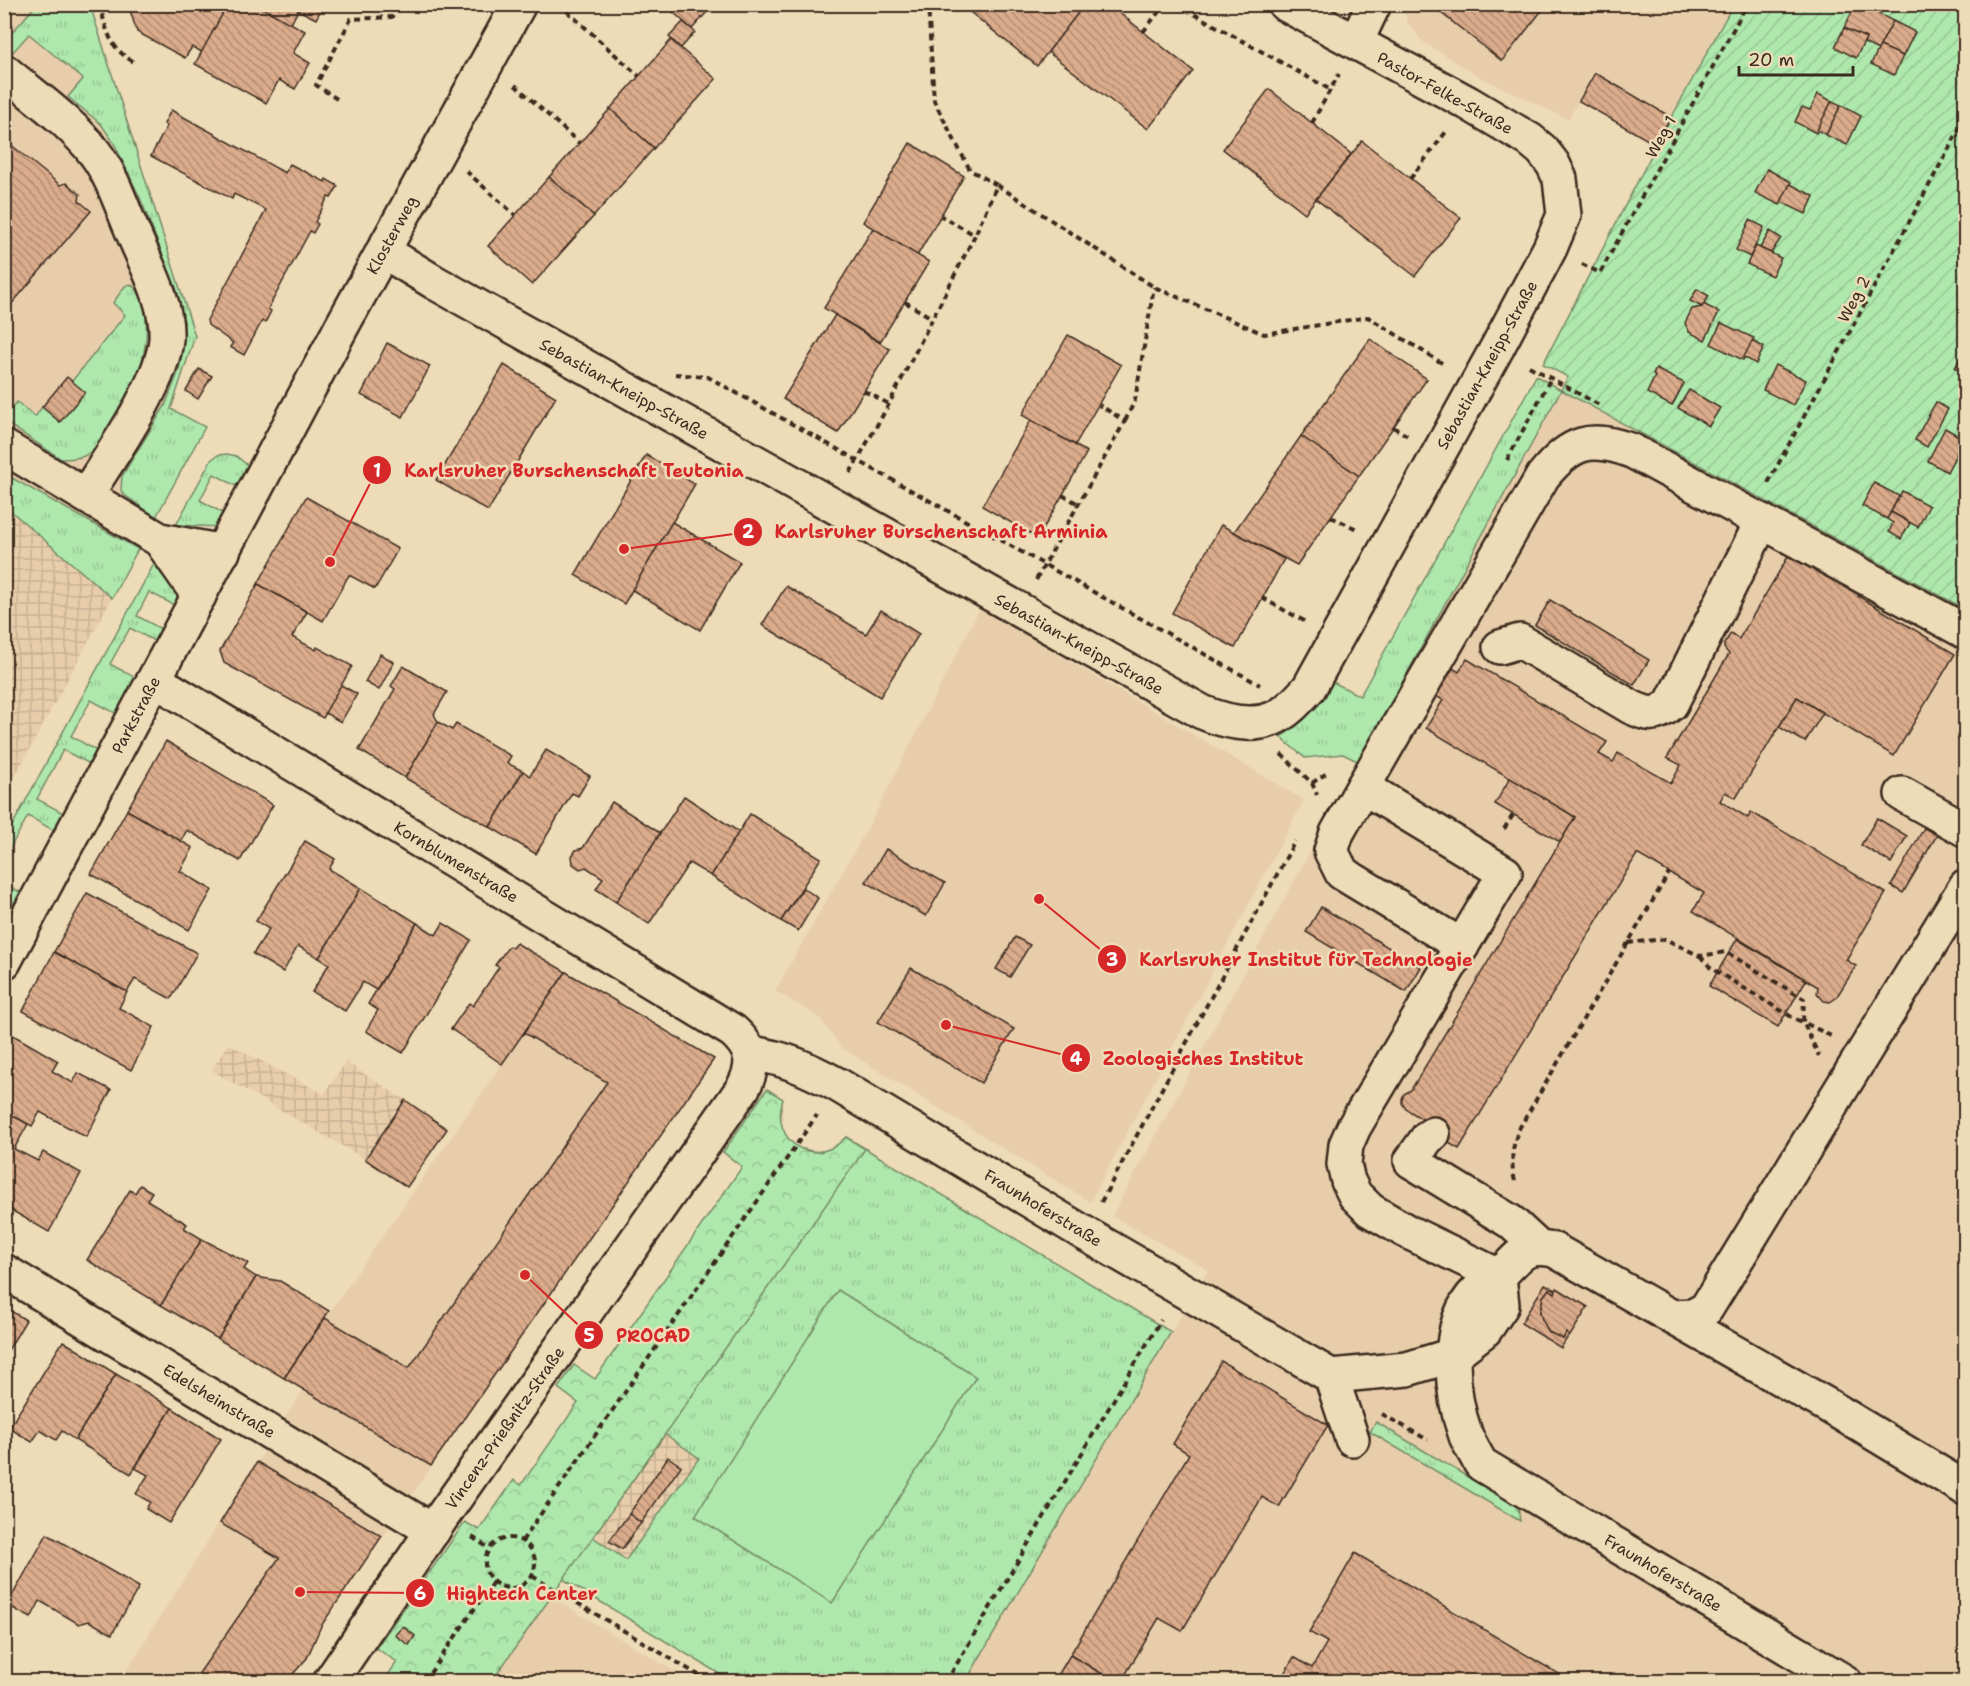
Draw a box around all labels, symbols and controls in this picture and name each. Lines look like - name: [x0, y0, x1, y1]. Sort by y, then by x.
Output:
- scale bar: [1739, 39, 1853, 77]
- street label: Pastor-Felke-Straße: [1373, 47, 1517, 139]
- text: 20 m: [1748, 48, 1794, 72]
- street label: Weg 1: [1641, 112, 1681, 162]
- street label: Klosterweg: [362, 192, 422, 278]
- street label: Weg 2: [1833, 272, 1875, 326]
- street label: Sebastian-Kneipp-Straße: [1432, 277, 1542, 453]
- street label: Sebastian-Kneipp-Straße: [536, 334, 712, 444]
- callout: Karlsruher Burschenschaft Teutonia: [362, 452, 755, 488]
- text: 1: [373, 459, 381, 483]
- text: Karlsruher Burschenschaft Teutonia: [404, 459, 744, 483]
- callout: Karlsruher Burschenschaft Arminia: [733, 514, 1120, 550]
- text: 2: [742, 520, 755, 544]
- text: Karlsruher Burschenschaft Arminia: [774, 520, 1108, 544]
- street label: Sebastian-Kneipp-Straße: [991, 589, 1167, 699]
- street label: Parkstraße: [107, 673, 165, 757]
- street label: Kornblumenstraße: [390, 817, 522, 907]
- callout: Karlsruher Institut für Technologie: [1097, 941, 1485, 977]
- text: 3: [1106, 948, 1118, 972]
- text: Karlsruher Institut für Technologie: [1139, 948, 1473, 972]
- callout: Zoologisches Institut: [1061, 1040, 1316, 1076]
- text: 4: [1070, 1047, 1083, 1071]
- text: Zoologisches Institut: [1103, 1047, 1304, 1071]
- street label: Fraunhoferstraße: [980, 1165, 1106, 1251]
- callout: PROCAD: [574, 1317, 702, 1353]
- text: 5: [583, 1324, 595, 1348]
- text: PROCAD: [616, 1324, 690, 1348]
- street label: Vincenz-Prießnitz-Straße: [441, 1342, 569, 1514]
- street label: Edelsheimstraße: [159, 1359, 279, 1443]
- street label: Fraunhoferstraße: [1600, 1530, 1726, 1616]
- callout: Hightech Center: [405, 1575, 610, 1611]
- text: 6: [414, 1582, 426, 1606]
- text: Hightech Center: [447, 1582, 598, 1606]

